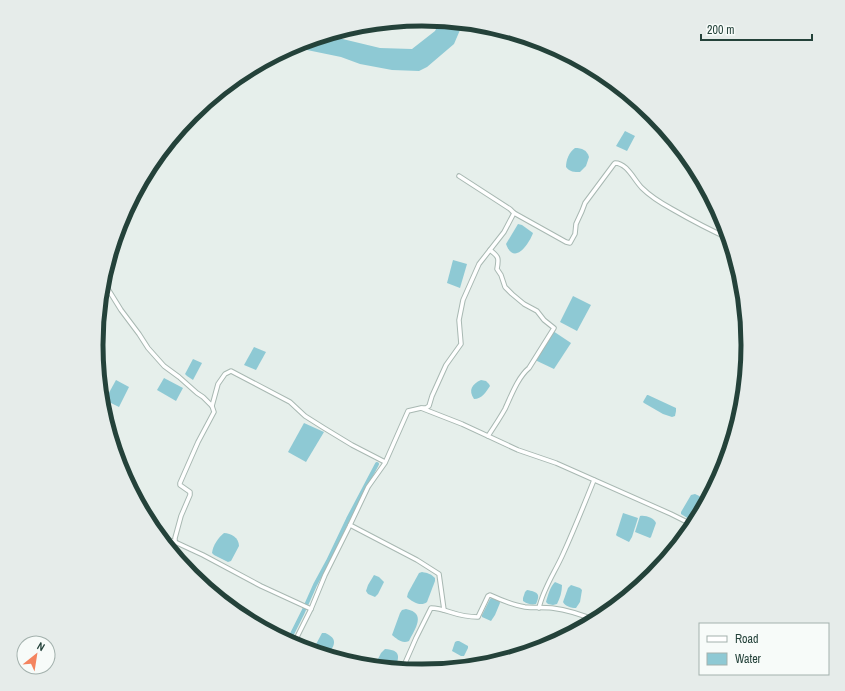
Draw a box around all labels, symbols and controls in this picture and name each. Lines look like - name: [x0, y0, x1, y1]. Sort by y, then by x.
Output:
- scale bar: [701, 16, 812, 42]
- text: 200 m: [707, 22, 734, 38]
- legend: [699, 623, 829, 675]
- text: Road: [735, 631, 759, 647]
- north arrow: [16, 635, 56, 675]
- text: N: [35, 639, 47, 654]
- text: Water: [735, 651, 762, 667]

